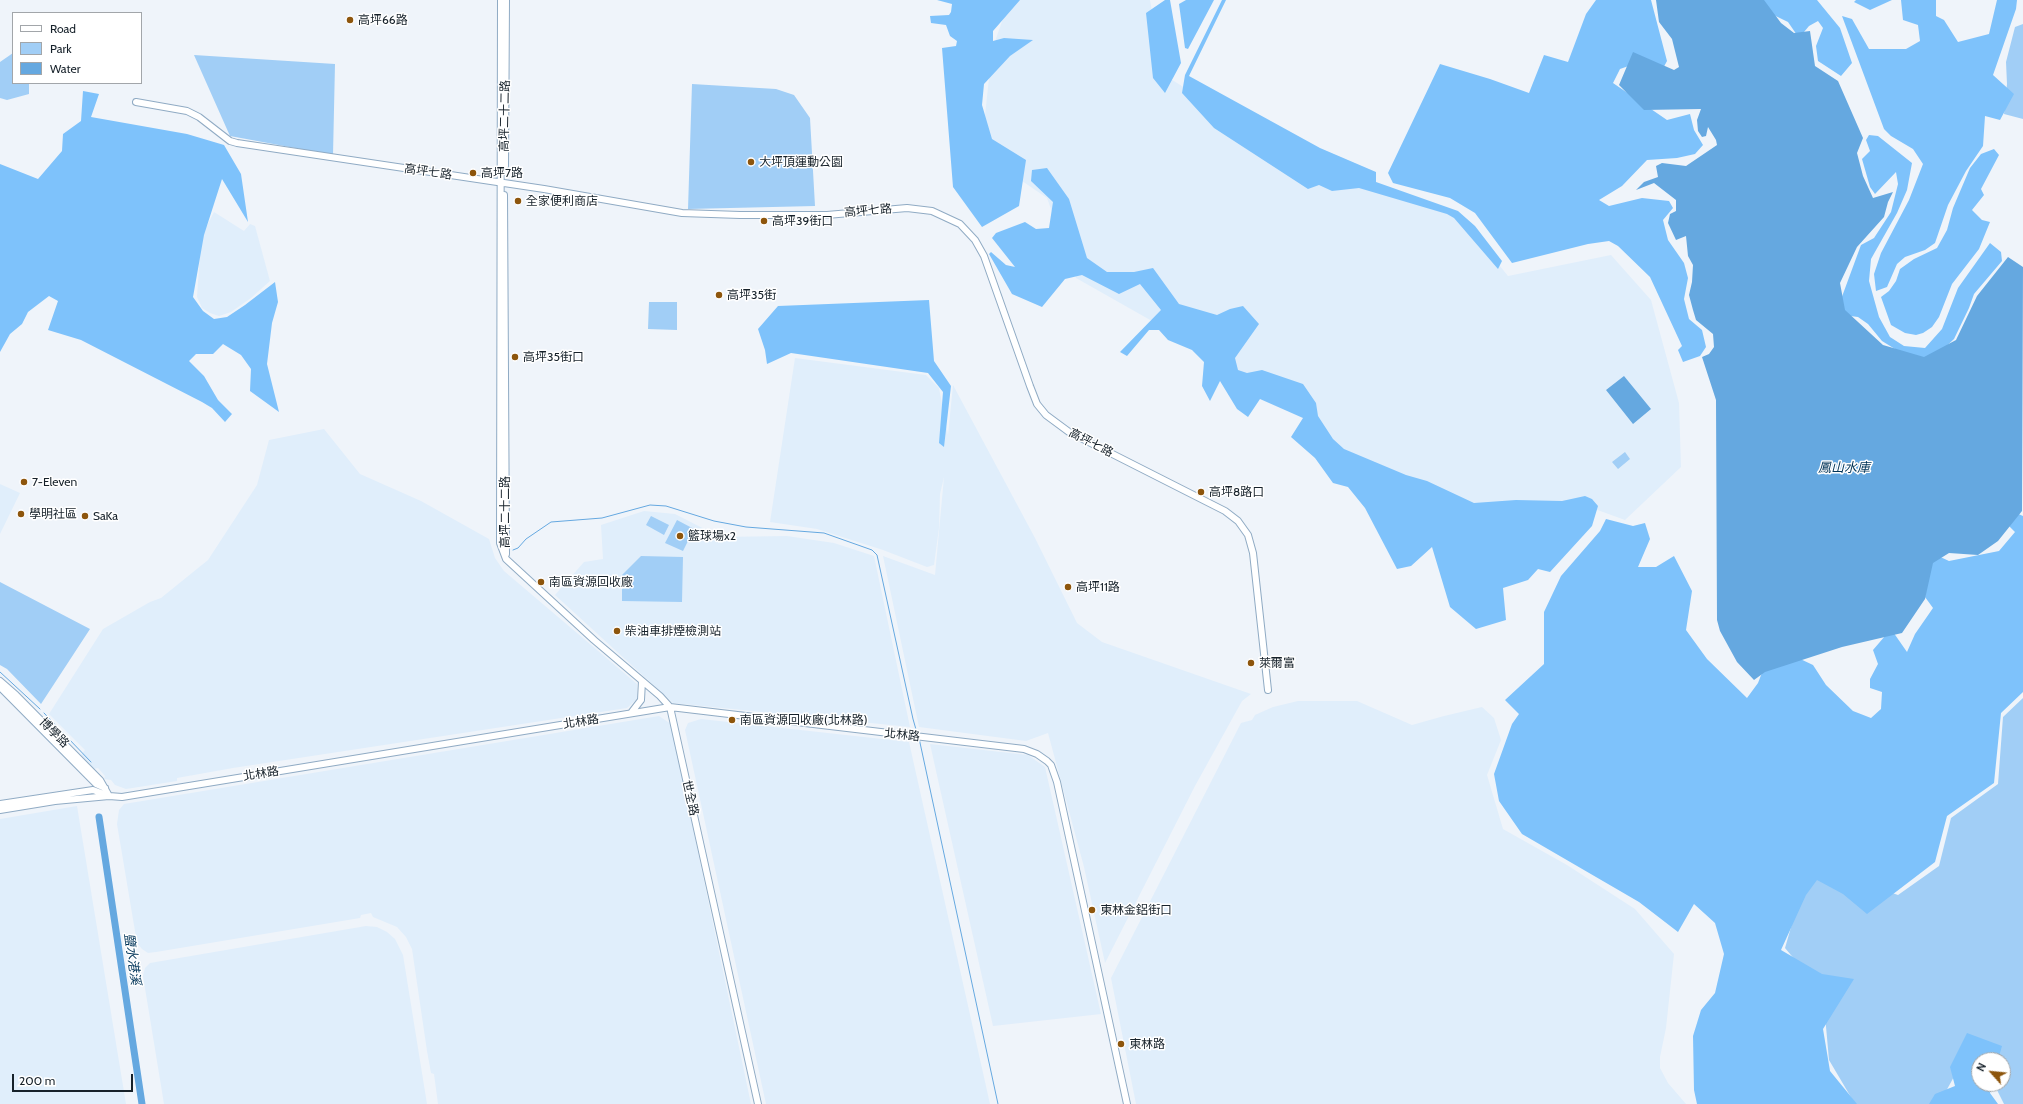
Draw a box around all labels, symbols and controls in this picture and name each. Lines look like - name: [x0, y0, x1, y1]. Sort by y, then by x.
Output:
- legend: [12, 12, 142, 84]
- place label: 高坪66路: [358, 13, 408, 27]
- marker: 高坪66路: [345, 15, 355, 25]
- text: Road: [50, 21, 76, 36]
- text: Park: [50, 41, 72, 56]
- text: Water: [50, 61, 80, 76]
- street label: 高坪二十二路: [497, 80, 513, 152]
- place label: 大坪頂運動公園: [759, 155, 843, 169]
- marker: 大坪頂運動公園: [746, 157, 756, 167]
- street label: 高坪七路: [403, 162, 453, 182]
- place label: 高坪7路: [481, 166, 523, 180]
- marker: 高坪7路: [468, 168, 478, 178]
- place label: 全家便利商店: [526, 194, 598, 208]
- marker: 全家便利商店: [513, 196, 523, 206]
- street label: 高坪七路: [843, 202, 893, 220]
- place label: 高坪39街口: [772, 214, 833, 228]
- marker: 高坪39街口: [759, 216, 769, 226]
- place label: 高坪35街: [727, 288, 776, 302]
- marker: 高坪35街: [714, 290, 724, 300]
- place label: 高坪35街口: [523, 350, 584, 364]
- marker: 高坪35街口: [510, 352, 520, 362]
- street label: 高坪七路: [1066, 426, 1116, 460]
- water label: 鳳山水庫: [1818, 460, 1870, 476]
- place label: 7-Eleven: [32, 475, 77, 489]
- street label: 高坪二十二路: [498, 476, 512, 548]
- marker: 7-Eleven: [19, 477, 29, 487]
- place label: 高坪8路口: [1209, 485, 1264, 499]
- marker: 高坪8路口: [1196, 487, 1206, 497]
- place label: 學明社區: [29, 507, 77, 521]
- marker: 學明社區: [16, 509, 26, 519]
- place label: SaKa: [93, 509, 118, 523]
- marker: SaKa: [80, 511, 90, 521]
- place label: 籃球場x2: [688, 529, 736, 543]
- marker: 籃球場x2: [675, 531, 685, 541]
- place label: 南區資源回收廠: [549, 575, 633, 589]
- marker: 南區資源回收廠: [536, 577, 546, 587]
- place label: 高坪11路: [1076, 580, 1120, 594]
- marker: 高坪11路: [1063, 582, 1073, 592]
- place label: 柴油車排煙檢測站: [625, 624, 721, 638]
- marker: 柴油車排煙檢測站: [612, 626, 622, 636]
- place label: 萊爾富: [1259, 656, 1295, 670]
- marker: 萊爾富: [1246, 658, 1256, 668]
- street label: 北林路: [562, 712, 600, 732]
- place label: 南區資源回收廠(北林路): [740, 713, 868, 727]
- street label: 博學路: [36, 715, 72, 751]
- marker: 南區資源回收廠(北林路): [727, 715, 737, 725]
- street label: 北林路: [883, 726, 921, 744]
- street label: 北林路: [242, 764, 280, 784]
- street label: 世全路: [679, 779, 701, 817]
- place label: 東林金鋁街口: [1100, 903, 1172, 917]
- marker: 東林金鋁街口: [1087, 905, 1097, 915]
- water label: 鹽水港溪: [121, 932, 143, 986]
- place label: 東林路: [1129, 1037, 1165, 1051]
- marker: 東林路: [1116, 1039, 1126, 1049]
- north arrow: [1971, 1052, 2011, 1092]
- text: N: [1973, 1060, 1989, 1074]
- scale bar: [14, 1066, 135, 1092]
- text: 200 m: [19, 1073, 55, 1088]

